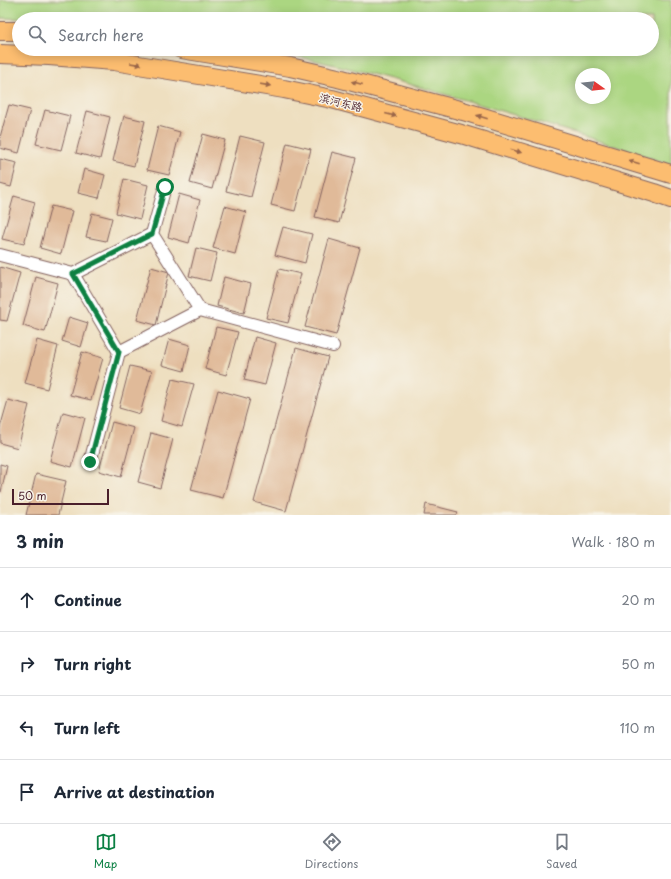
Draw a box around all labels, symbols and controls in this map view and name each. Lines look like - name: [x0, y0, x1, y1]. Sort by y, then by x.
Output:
- search box: [12, 12, 659, 56]
- icon: search: [26, 23, 48, 45]
- text: Search here: [58, 23, 144, 46]
- one-way arrow: [130, 61, 143, 67]
- north arrow: [575, 68, 611, 104]
- one-way arrow: [351, 80, 363, 86]
- one-way arrow: [259, 83, 271, 89]
- street label: 滨河东路: [318, 88, 364, 116]
- one-way arrow: [385, 112, 397, 118]
- one-way arrow: [476, 114, 488, 120]
- one-way arrow: [511, 148, 523, 154]
- one-way arrow: [628, 159, 640, 165]
- route start: [156, 178, 174, 196]
- route end: [81, 453, 99, 471]
- scale bar: [12, 487, 109, 506]
- text: 50 m: [18, 487, 47, 504]
- text: 3 min: [16, 528, 64, 554]
- text: Walk · 180 m: [572, 532, 655, 551]
- text: Continue: [54, 588, 122, 611]
- icon: ahead: [16, 589, 38, 611]
- text: 20 m: [621, 590, 655, 609]
- text: Turn right: [54, 652, 131, 675]
- icon: right: [16, 653, 38, 675]
- text: 50 m: [621, 654, 655, 673]
- text: Turn left: [54, 716, 120, 739]
- icon: left: [16, 717, 38, 739]
- text: 110 m: [620, 718, 655, 737]
- text: Arrive at destination: [54, 780, 215, 803]
- icon: arrive: [16, 781, 38, 803]
- tab: Map: [94, 831, 117, 872]
- tab: Directions: [305, 831, 358, 872]
- tab: Saved: [546, 831, 577, 872]

